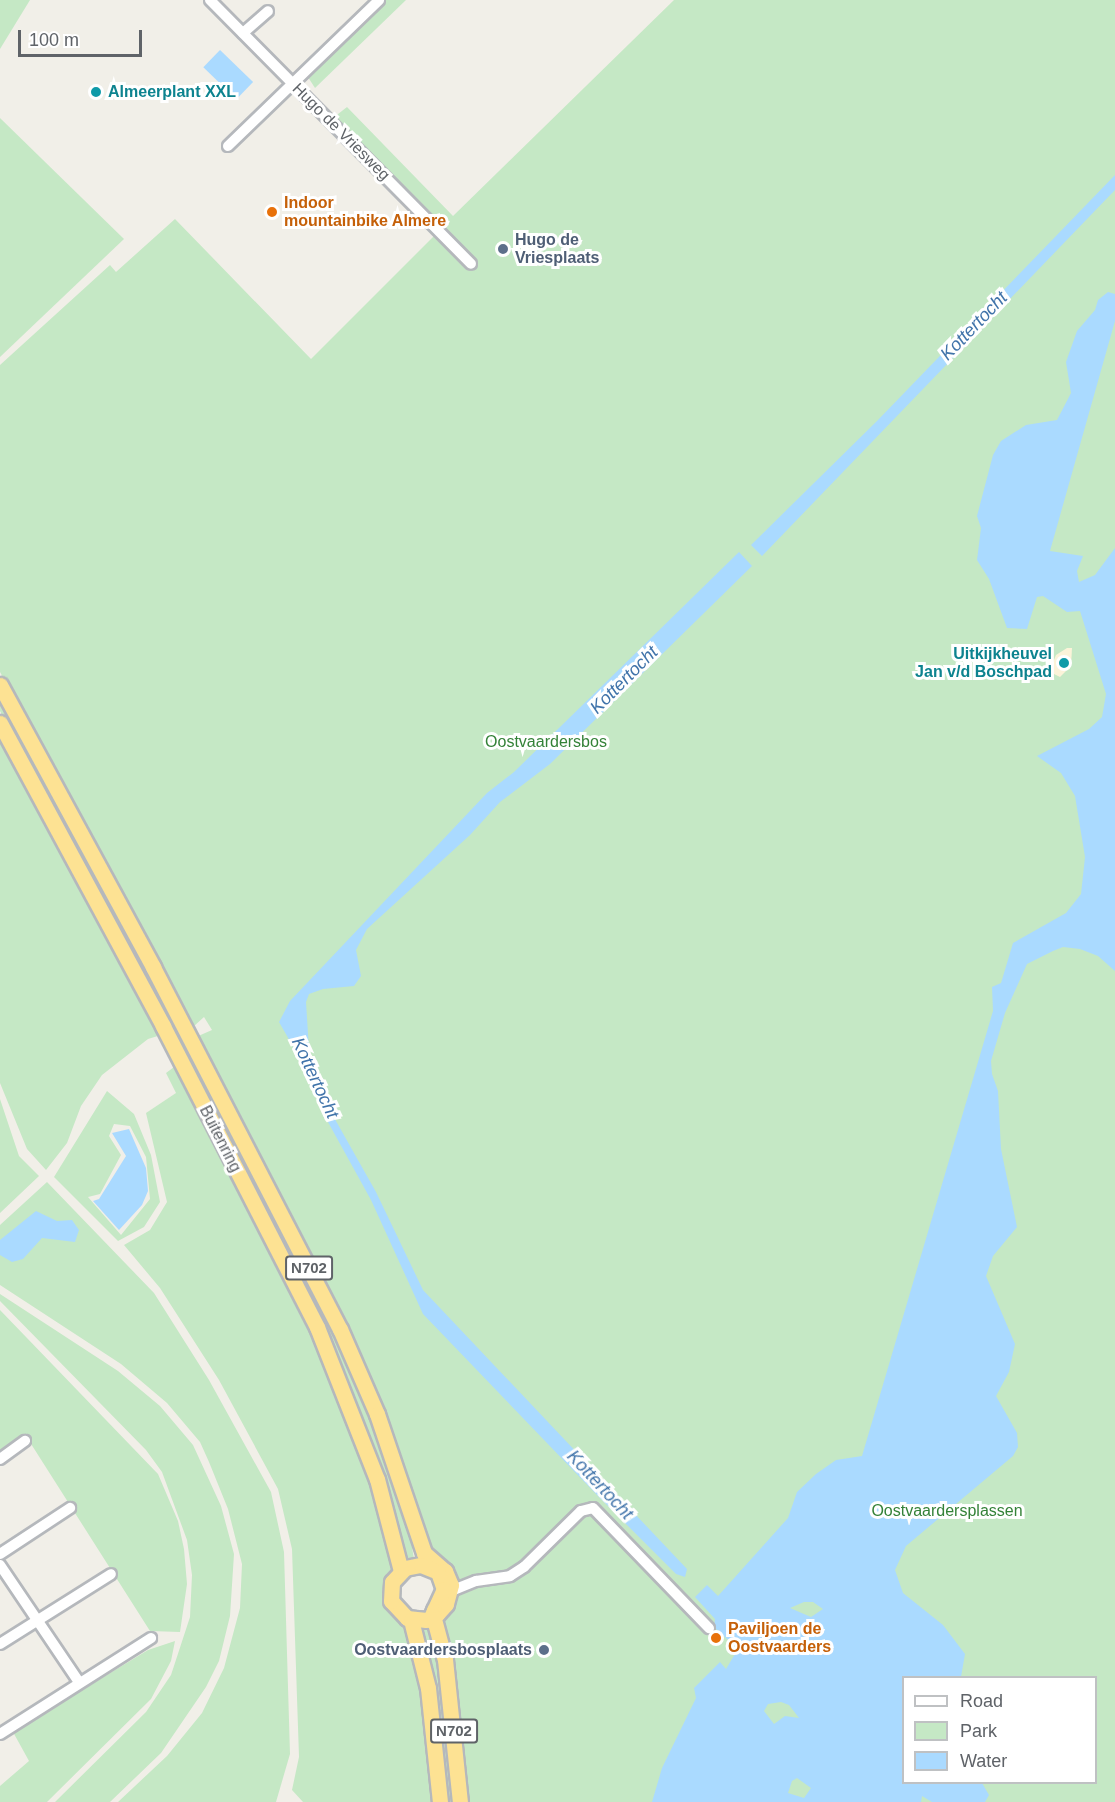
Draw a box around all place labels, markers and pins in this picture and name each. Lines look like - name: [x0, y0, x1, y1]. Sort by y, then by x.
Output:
- place label: Almeerplant XXL: [108, 82, 236, 102]
- marker: Almeerplant XXL: [89, 85, 103, 99]
- place label: Indoor mountainbike Almere: [284, 193, 447, 231]
- marker: Indoor mountainbike Almere: [265, 205, 279, 219]
- place label: Hugo de Vriesplaats: [515, 230, 600, 268]
- marker: Hugo de Vriesplaats: [496, 242, 510, 256]
- place label: Uitkijkheuvel Jan v/d Boschpad: [915, 644, 1052, 682]
- marker: Uitkijkheuvel Jan v/d Boschpad: [1057, 656, 1071, 670]
- place label: Paviljoen de Oostvaarders: [728, 1619, 831, 1657]
- marker: Paviljoen de Oostvaarders: [709, 1631, 723, 1645]
- place label: Oostvaardersbosplaats: [354, 1640, 532, 1660]
- marker: Oostvaardersbosplaats: [537, 1643, 551, 1657]

